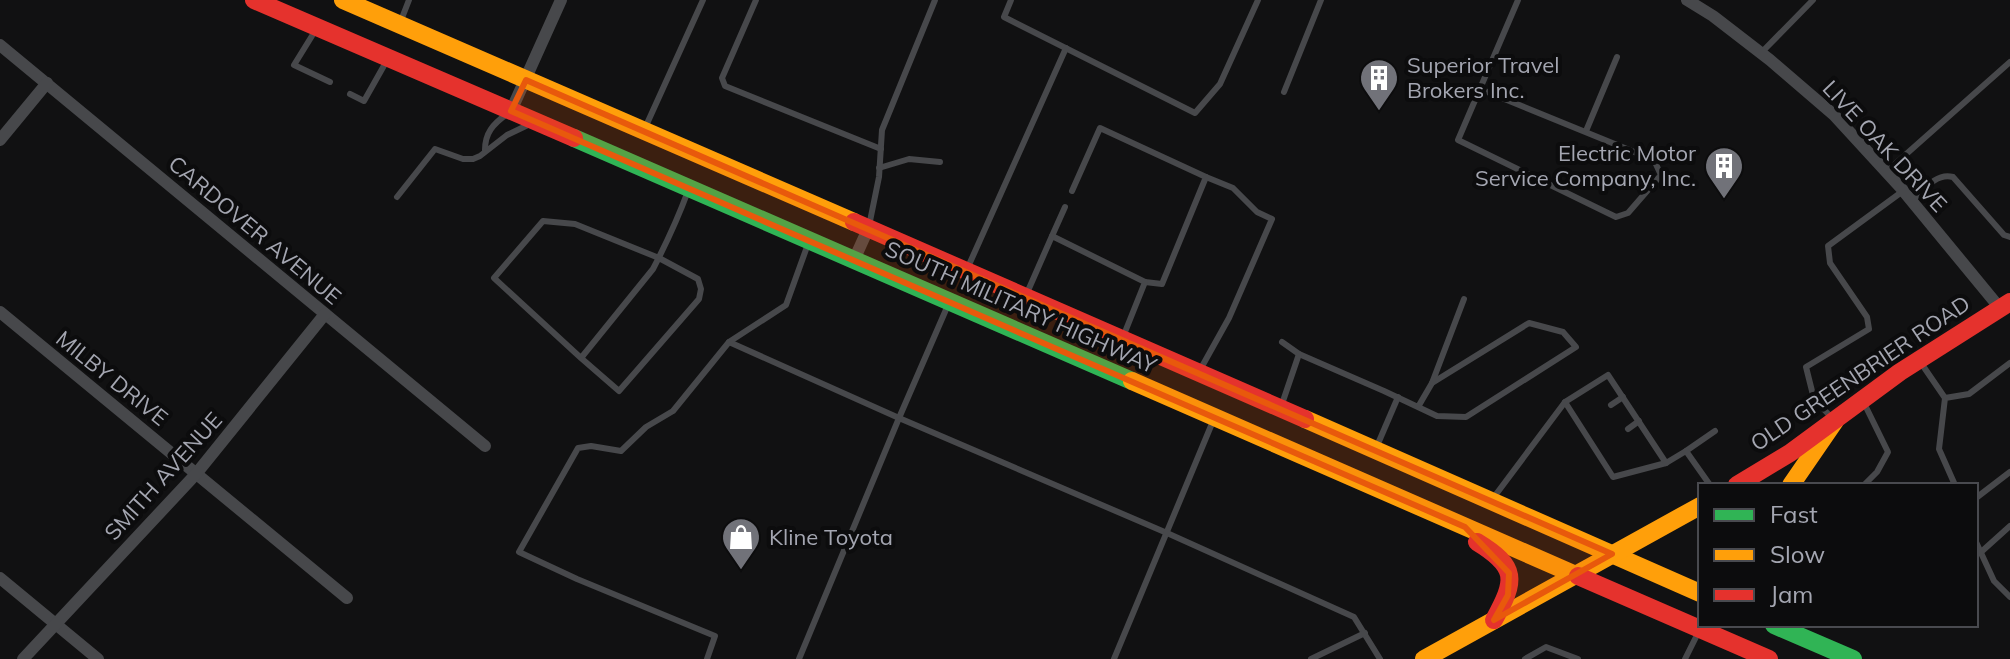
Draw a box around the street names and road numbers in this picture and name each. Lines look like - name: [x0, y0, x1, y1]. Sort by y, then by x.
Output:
- street label: LIVE OAK DRIVE: [1817, 74, 1953, 218]
- street label: CARDOVER AVENUE: [163, 150, 347, 310]
- street label: SOUTH MILITARY HIGHWAY: [881, 234, 1161, 380]
- street label: OLD GREENBRIER ROAD: [1745, 289, 1975, 457]
- street label: MILBY DRIVE: [50, 324, 174, 432]
- street label: SMITH AVENUE: [98, 406, 228, 546]

